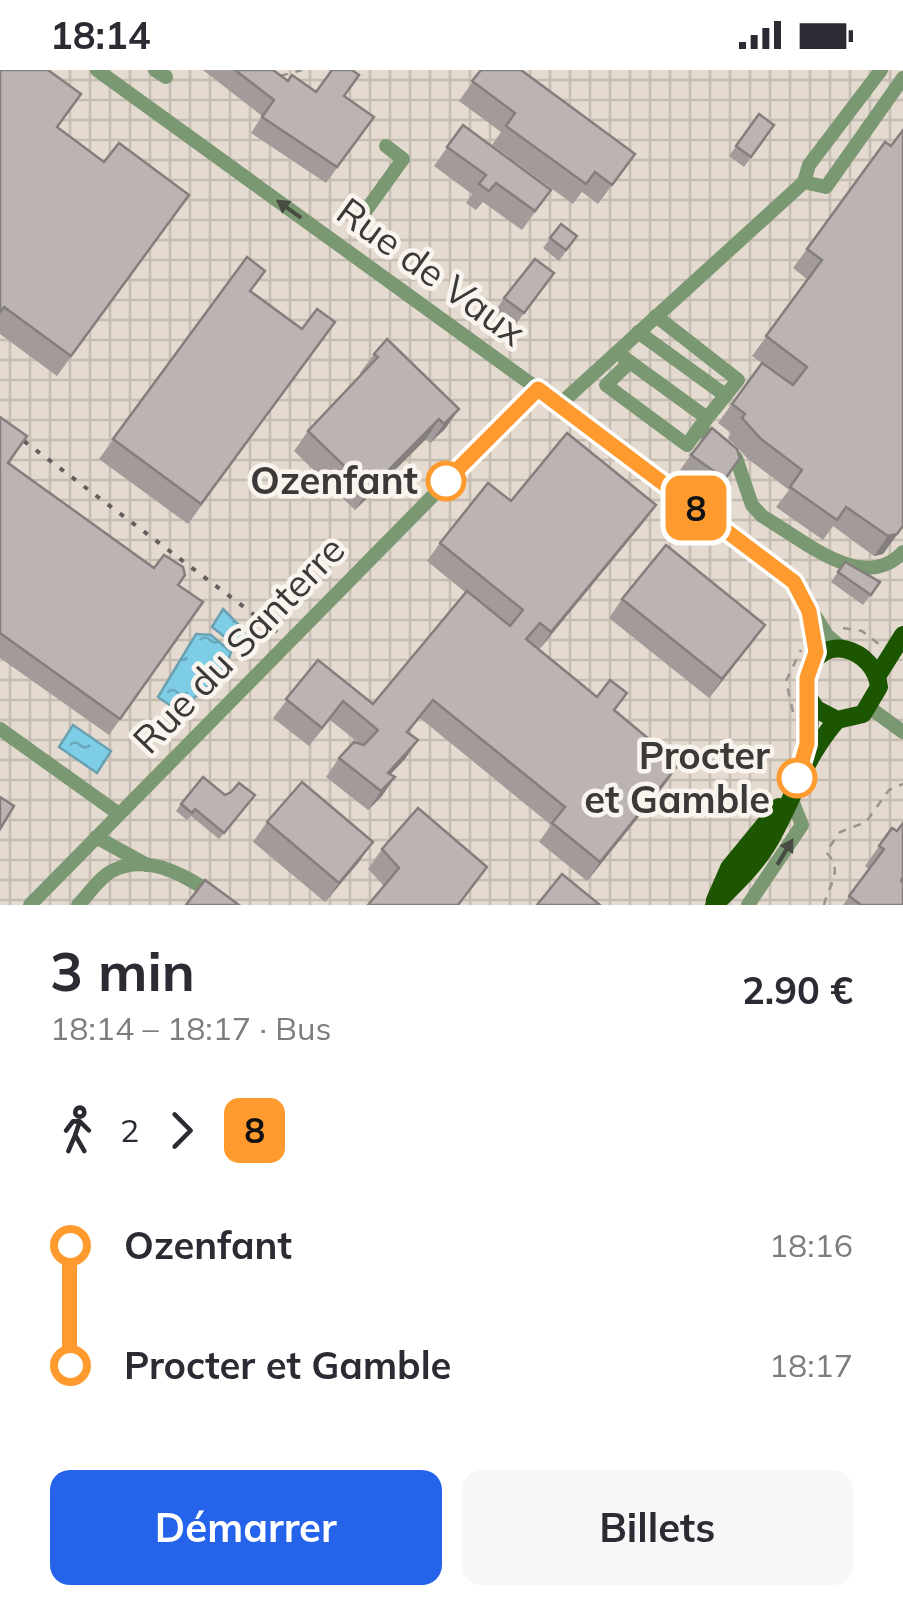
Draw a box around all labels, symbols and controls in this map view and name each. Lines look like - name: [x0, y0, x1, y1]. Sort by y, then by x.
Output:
- text: 18:14: [50, 11, 151, 59]
- street label: Rue de Vaux: [328, 187, 535, 356]
- one-way arrow: [276, 199, 302, 219]
- place label: Ozenfant: [250, 456, 418, 504]
- marker: Ozenfant: [427, 462, 465, 500]
- line badge: 8: [664, 476, 728, 540]
- text: 8: [685, 486, 707, 530]
- street label: Rue du Santerre: [122, 525, 354, 763]
- place label: Procter et Gamble: [584, 731, 770, 823]
- marker: Procter et Gamble: [778, 759, 816, 797]
- one-way arrow: [776, 838, 793, 866]
- text: 3 min: [50, 936, 195, 1005]
- text: 2.90 €: [742, 966, 853, 1014]
- text: 18:14 – 18:17 · Bus: [50, 1008, 331, 1048]
- icon: walk: [50, 1103, 105, 1158]
- icon: forward: [154, 1103, 209, 1158]
- text: 8: [244, 1108, 265, 1152]
- text: 2: [120, 1110, 139, 1150]
- text: Ozenfant: [124, 1221, 292, 1269]
- text: 18:16: [769, 1225, 853, 1265]
- text: Procter et Gamble: [124, 1341, 451, 1389]
- text: 18:17: [769, 1345, 853, 1385]
- button: Démarrer: [50, 1470, 442, 1585]
- button: Billets: [462, 1470, 853, 1585]

